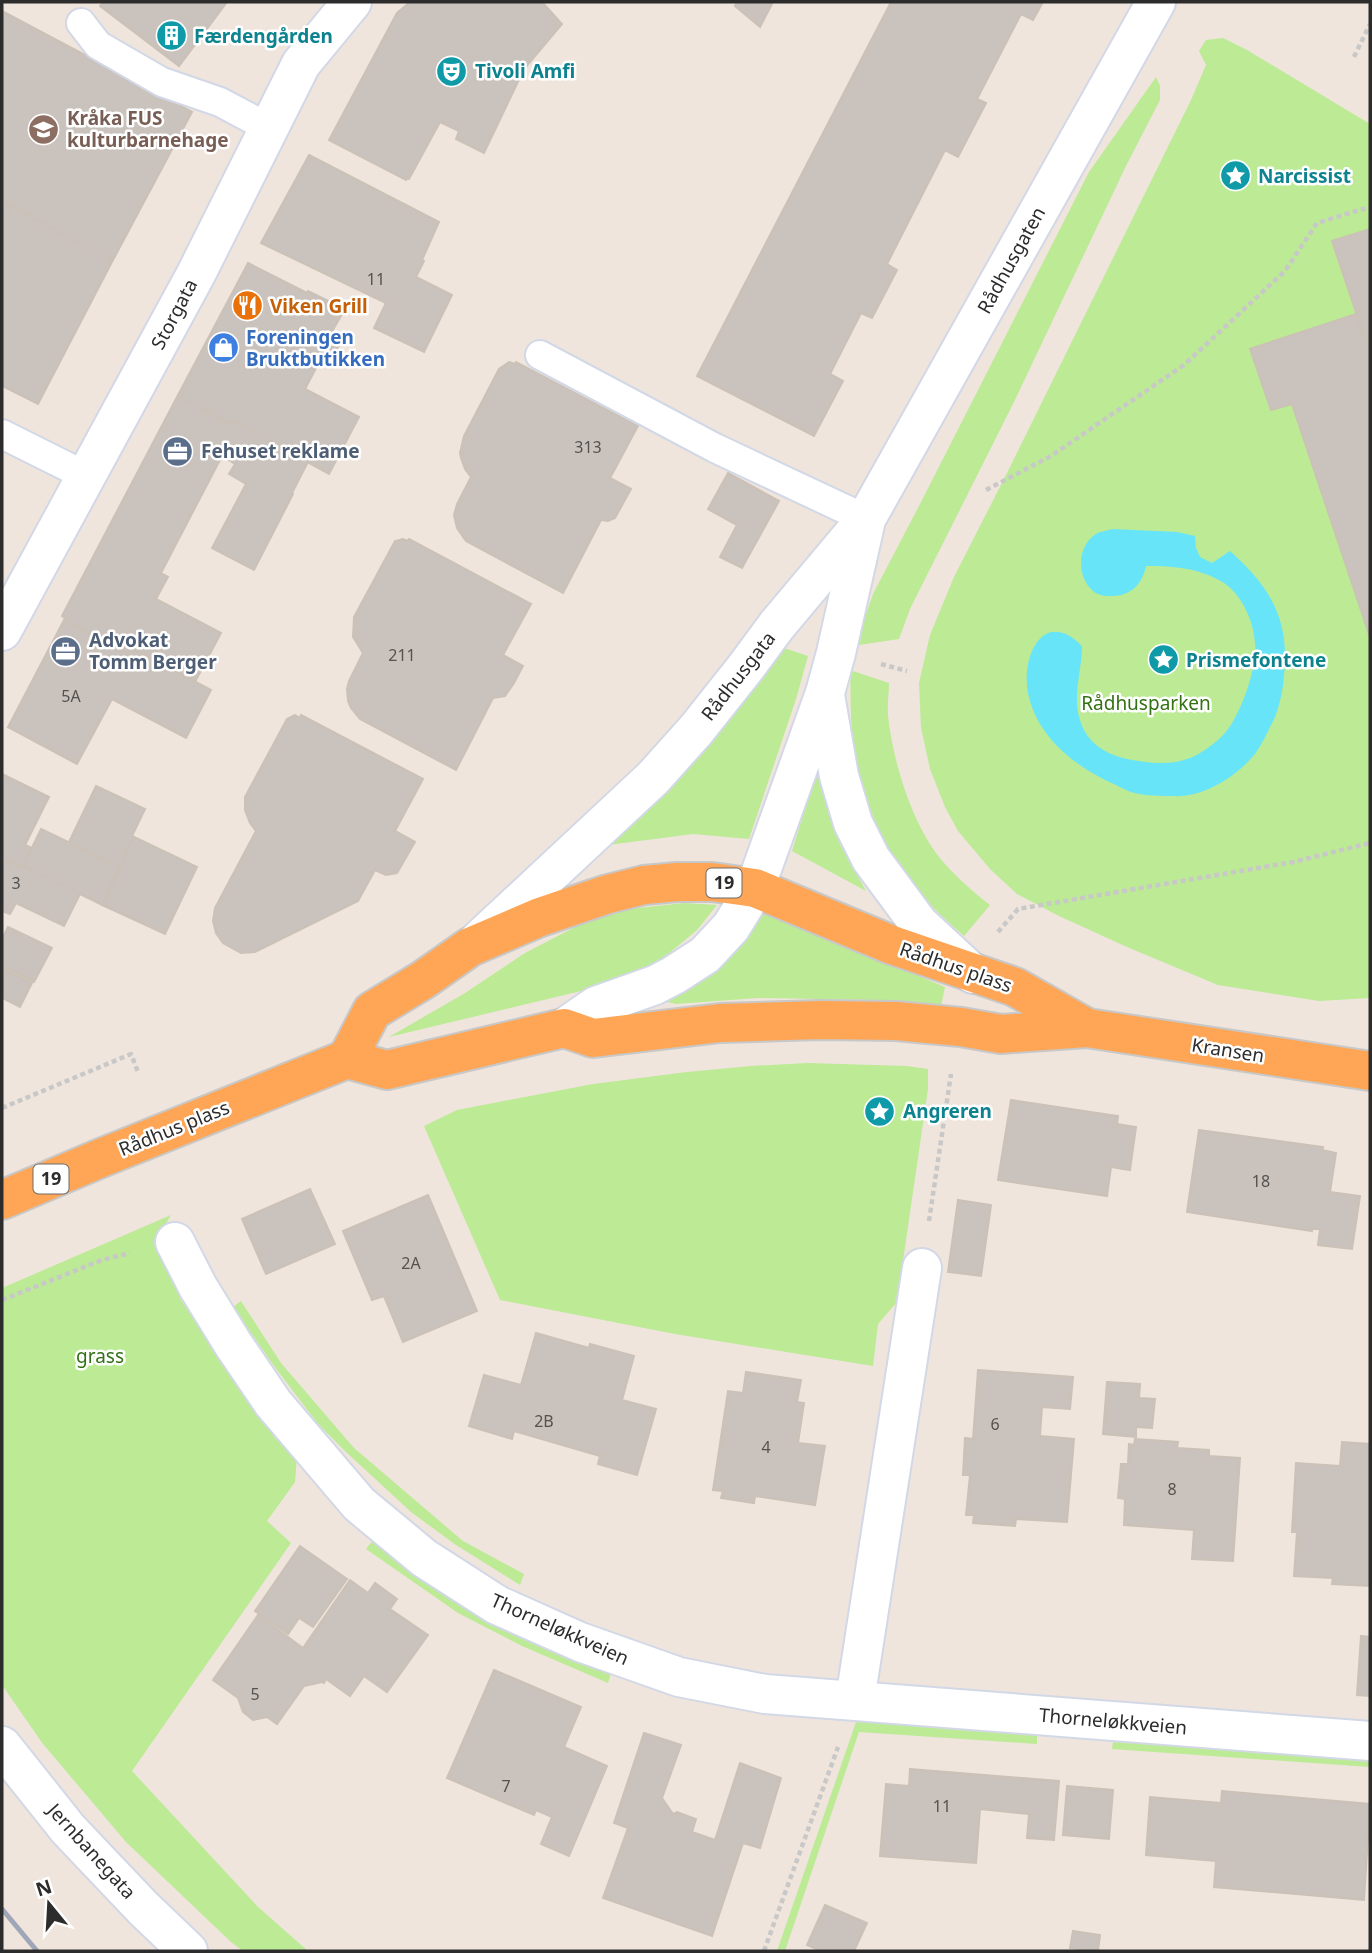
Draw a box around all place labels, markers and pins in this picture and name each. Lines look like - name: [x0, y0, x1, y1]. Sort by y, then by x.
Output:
- building icon: Færdengården: [154, 19, 188, 53]
- place label: Færdengården: [194, 23, 333, 49]
- theatre icon: Tivoli Amfi: [435, 54, 469, 88]
- place label: Tivoli Amfi: [475, 58, 575, 84]
- place label: Kråka FUS kulturbarnehage: [67, 105, 229, 153]
- school or university icon: Kråka FUS kulturbarnehage: [27, 112, 61, 146]
- place icon: Narcissist: [1218, 159, 1252, 193]
- place label: Narcissist: [1258, 163, 1351, 189]
- restaurant icon: Viken Grill: [230, 289, 264, 323]
- place label: Viken Grill: [270, 293, 368, 319]
- place label: Foreningen Bruktbutikken: [246, 324, 385, 372]
- shop icon: Foreningen Bruktbutikken: [206, 331, 240, 365]
- office icon: Fehuset reklame: [161, 434, 195, 468]
- place label: Fehuset reklame: [201, 438, 360, 464]
- place label: Advokat Tomm Berger: [89, 627, 217, 675]
- office icon: Advokat Tomm Berger: [49, 634, 83, 668]
- place icon: Prismefontene: [1146, 643, 1180, 677]
- place label: Prismefontene: [1186, 647, 1326, 673]
- place icon: Angreren: [863, 1094, 897, 1128]
- place label: Angreren: [903, 1098, 992, 1124]

